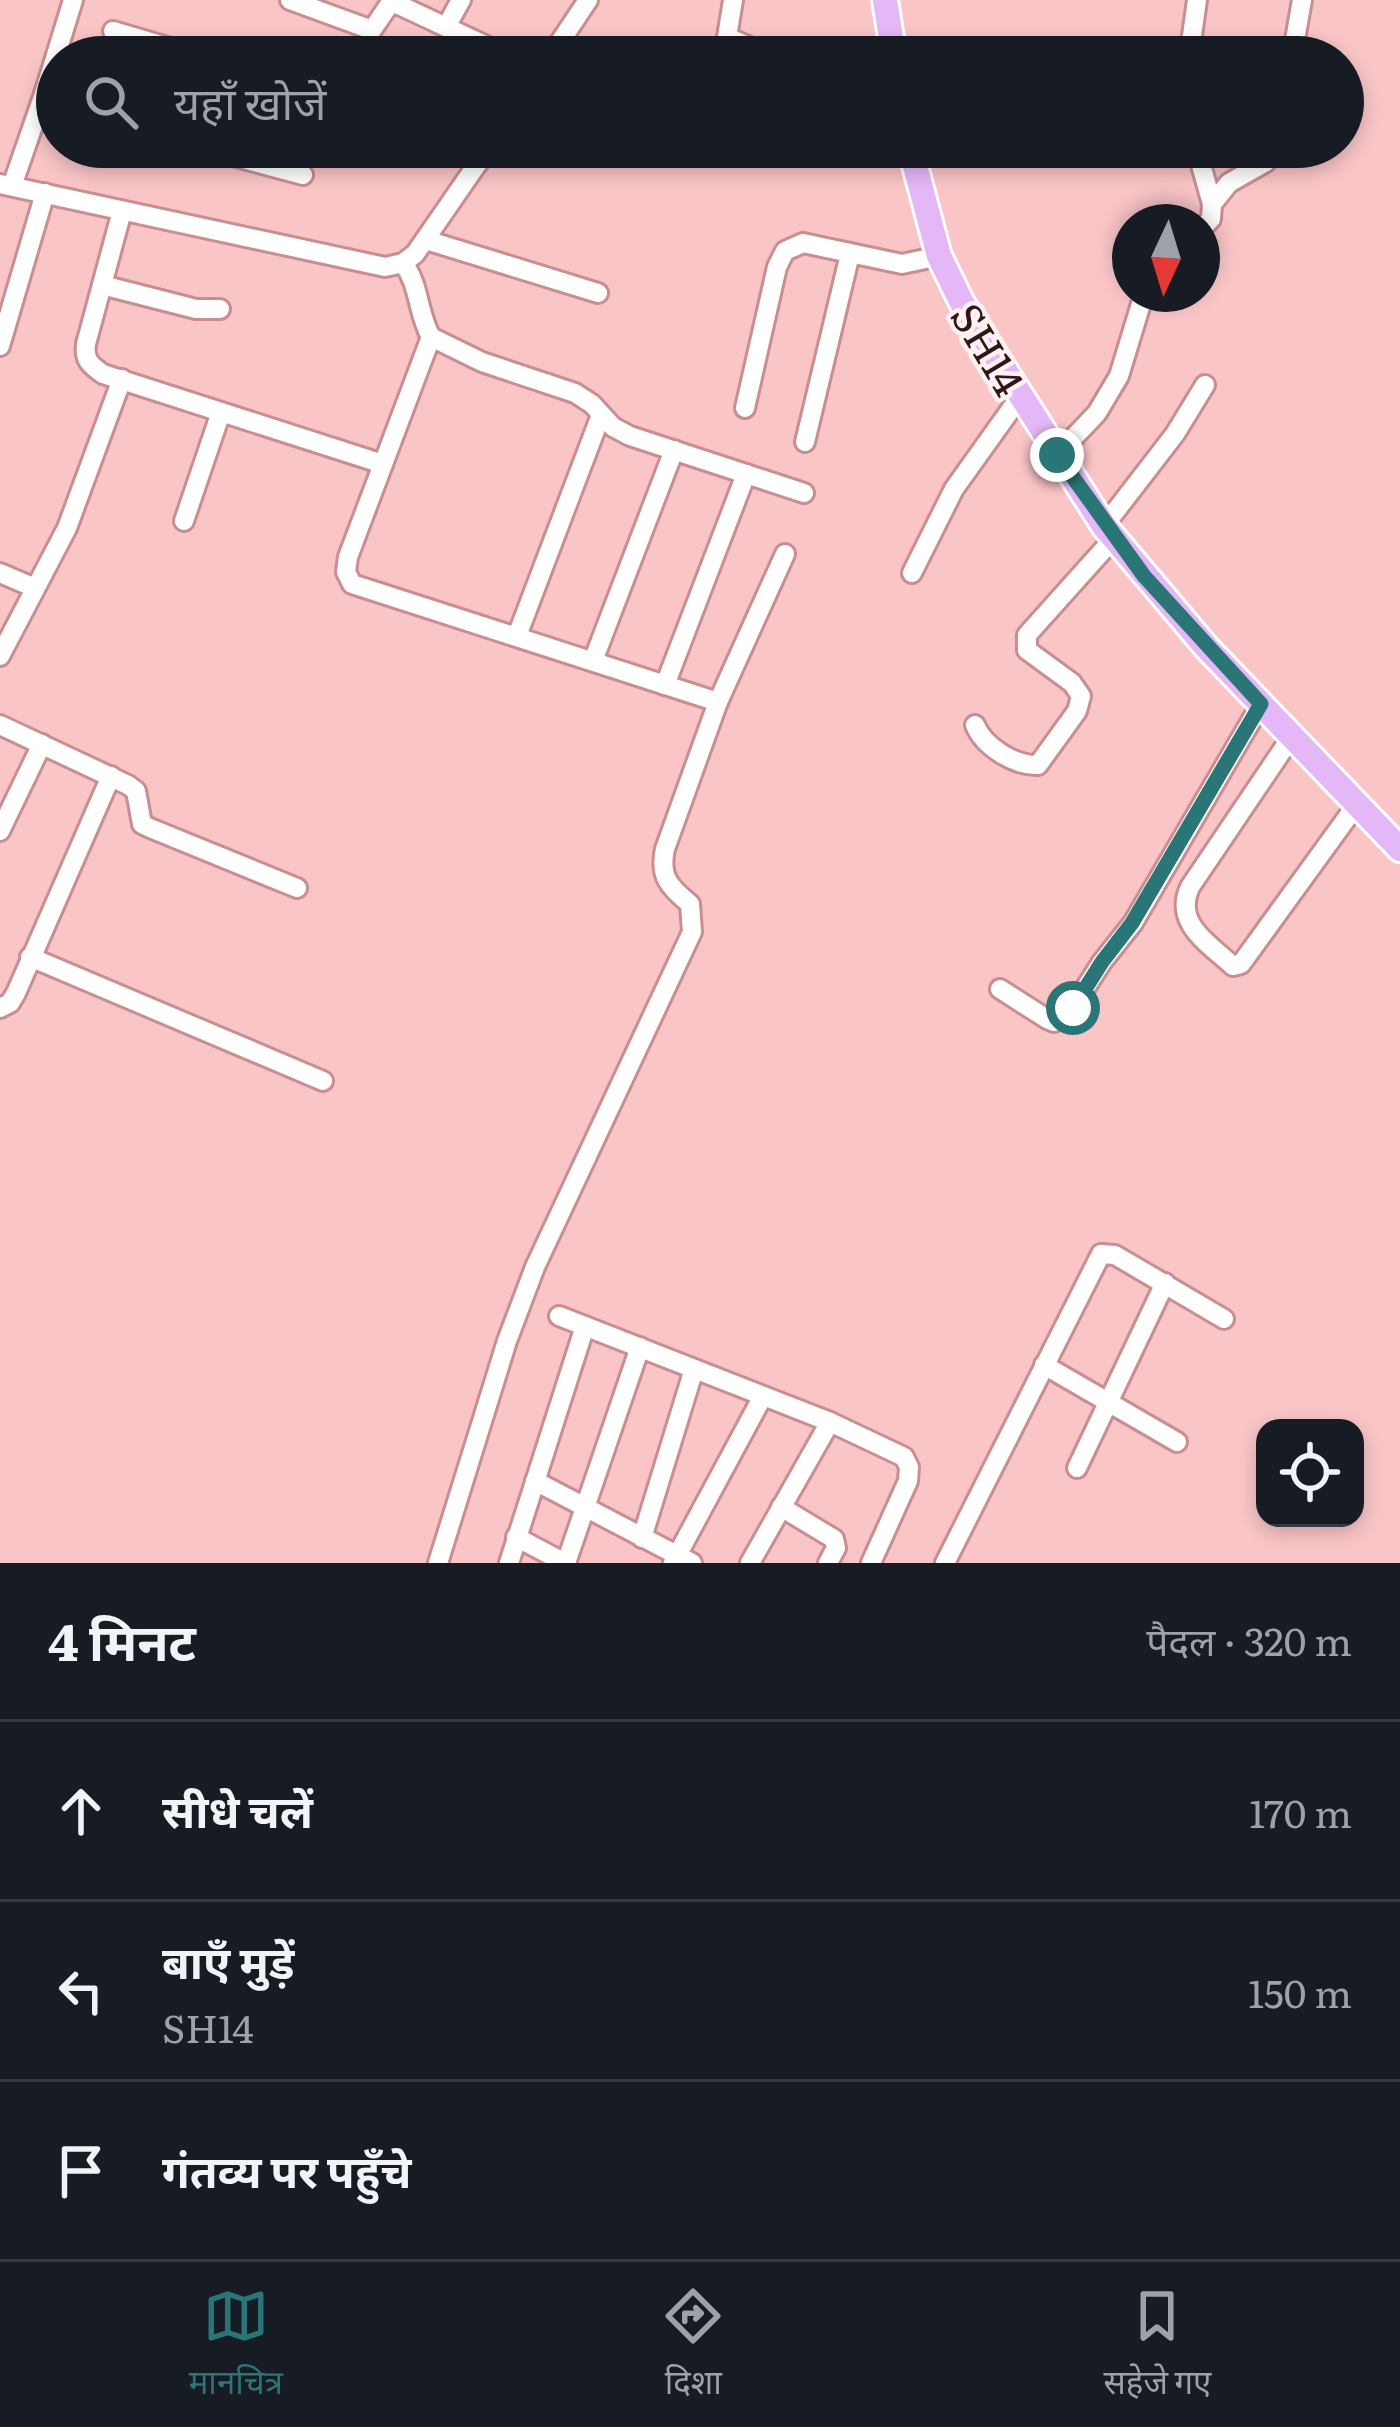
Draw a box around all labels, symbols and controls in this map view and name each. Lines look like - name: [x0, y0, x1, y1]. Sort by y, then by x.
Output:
- search box: [36, 36, 1364, 168]
- text: यहाँ खोजें: [174, 67, 327, 134]
- icon: search: [78, 69, 144, 135]
- north arrow: [1112, 204, 1220, 312]
- street label: SH14: [938, 290, 1042, 406]
- route end: [1030, 428, 1084, 482]
- route start: [1046, 981, 1100, 1035]
- map controls: [1256, 1419, 1364, 1527]
- button: locate: [1256, 1419, 1364, 1527]
- text: 4 मिनट: [48, 1601, 196, 1677]
- text: पैदल · 320 m: [1146, 1610, 1352, 1668]
- text: सीधे चलें: [162, 1775, 313, 1842]
- icon: ahead: [48, 1778, 114, 1844]
- text: 170 m: [1249, 1782, 1352, 1840]
- text: बाएँ मुड़ें: [162, 1926, 294, 1993]
- icon: left: [48, 1958, 114, 2024]
- text: 150 m: [1248, 1962, 1352, 2020]
- text: SH14: [162, 1997, 254, 2055]
- text: गंतव्य पर पहुँचे: [162, 2135, 411, 2202]
- icon: arrive: [48, 2138, 114, 2204]
- tab: मानचित्र: [189, 2283, 283, 2407]
- tab: दिशा: [660, 2283, 726, 2407]
- tab: सहेजे गए: [1104, 2283, 1211, 2407]

